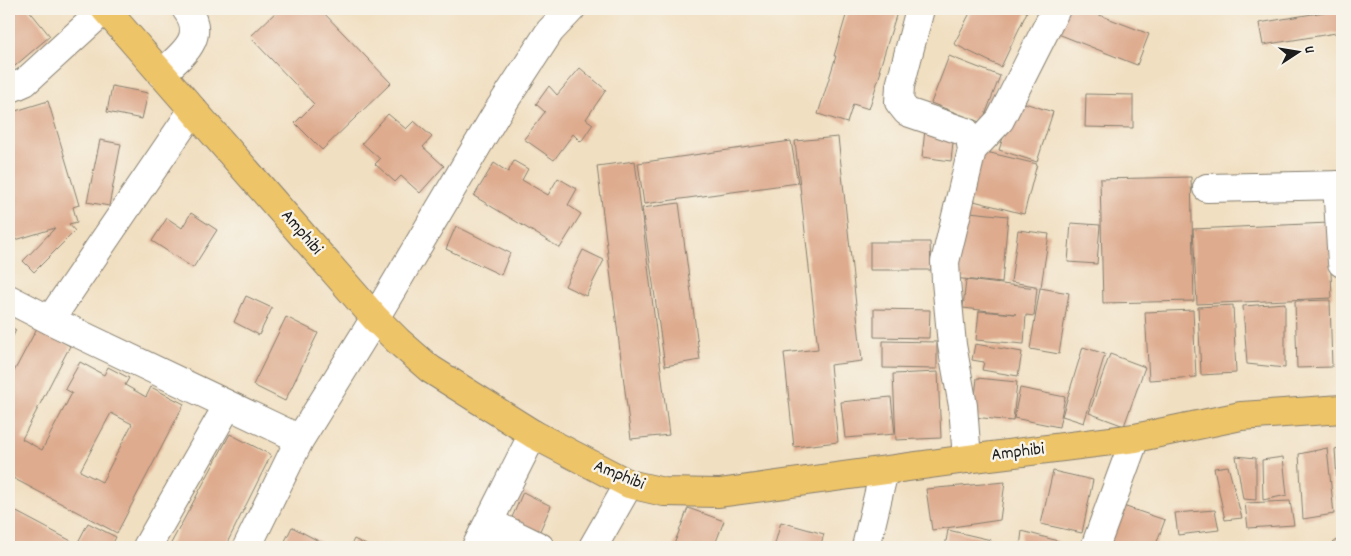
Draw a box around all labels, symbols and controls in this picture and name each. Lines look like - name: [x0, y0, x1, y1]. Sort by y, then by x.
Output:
- north arrow: [1274, 28, 1324, 78]
- text: U: [1298, 44, 1319, 55]
- street label: Amphibi: [274, 205, 328, 261]
- street label: Amphibi: [990, 437, 1046, 469]
- street label: Amphibi: [590, 454, 648, 498]

